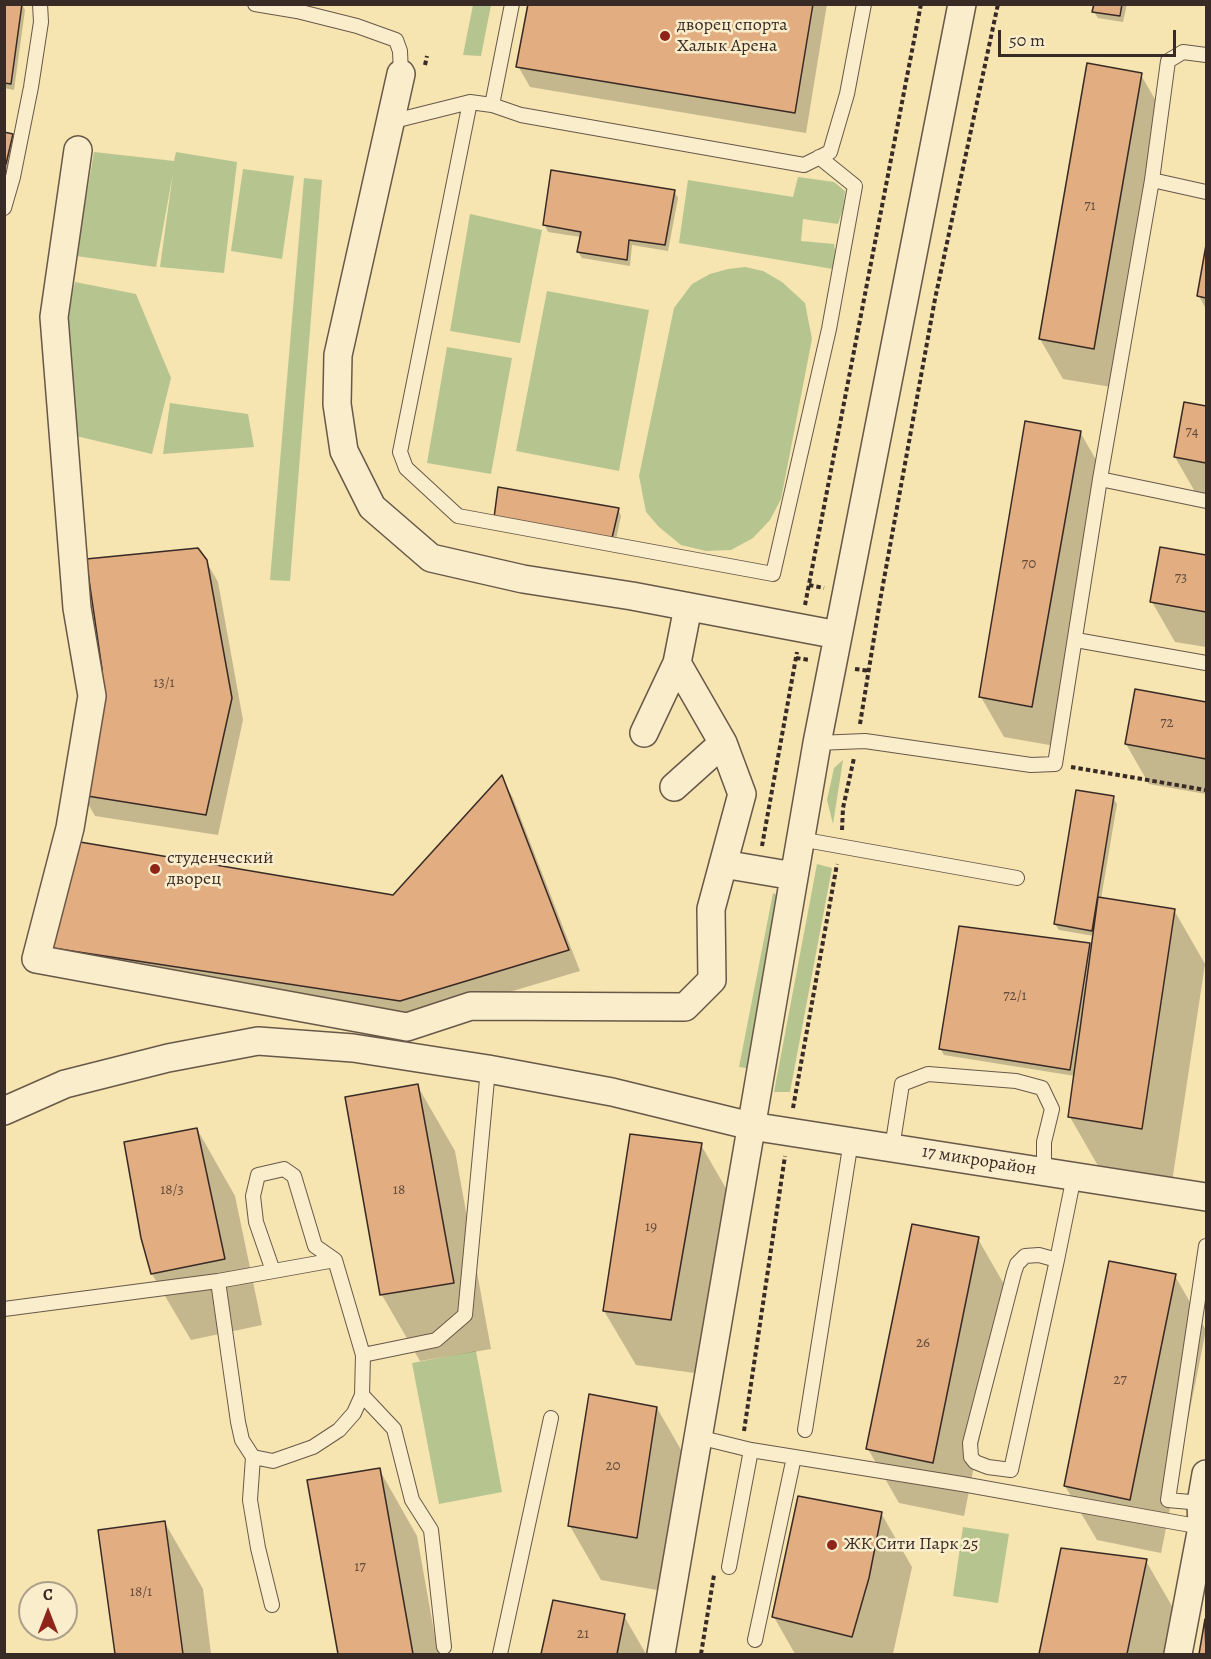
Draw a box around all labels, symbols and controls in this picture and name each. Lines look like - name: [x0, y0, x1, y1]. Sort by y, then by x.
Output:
- place label: дворец спорта Халык Арена: [677, 15, 788, 57]
- scale bar: [1001, 18, 1180, 56]
- text: 50 m: [1009, 28, 1045, 52]
- marker: дворец спорта Халык Арена: [658, 29, 672, 43]
- house number: 71: [1084, 197, 1096, 215]
- house number: 74: [1185, 423, 1199, 441]
- house number: 70: [1022, 555, 1036, 573]
- house number: 73: [1175, 569, 1187, 587]
- house number: 13/1: [153, 674, 175, 692]
- house number: 72: [1160, 714, 1174, 732]
- place label: студенческий дворец: [167, 848, 274, 890]
- marker: студенческий дворец: [148, 862, 162, 876]
- house number: 72/1: [1003, 987, 1027, 1005]
- street label: 17 микрорайон: [920, 1141, 1038, 1181]
- house number: 18/3: [160, 1181, 184, 1199]
- house number: 18: [393, 1181, 405, 1199]
- house number: 19: [645, 1218, 657, 1236]
- house number: 26: [916, 1334, 930, 1352]
- house number: 27: [1113, 1371, 1127, 1389]
- house number: 20: [605, 1457, 621, 1475]
- place label: ЖК Сити Парк 25: [844, 1534, 978, 1556]
- marker: ЖК Сити Парк 25: [825, 1538, 839, 1552]
- house number: 17: [354, 1558, 366, 1576]
- north arrow: [18, 1581, 78, 1641]
- house number: 18/1: [130, 1583, 152, 1601]
- text: С: [43, 1584, 53, 1606]
- house number: 21: [577, 1625, 589, 1643]

